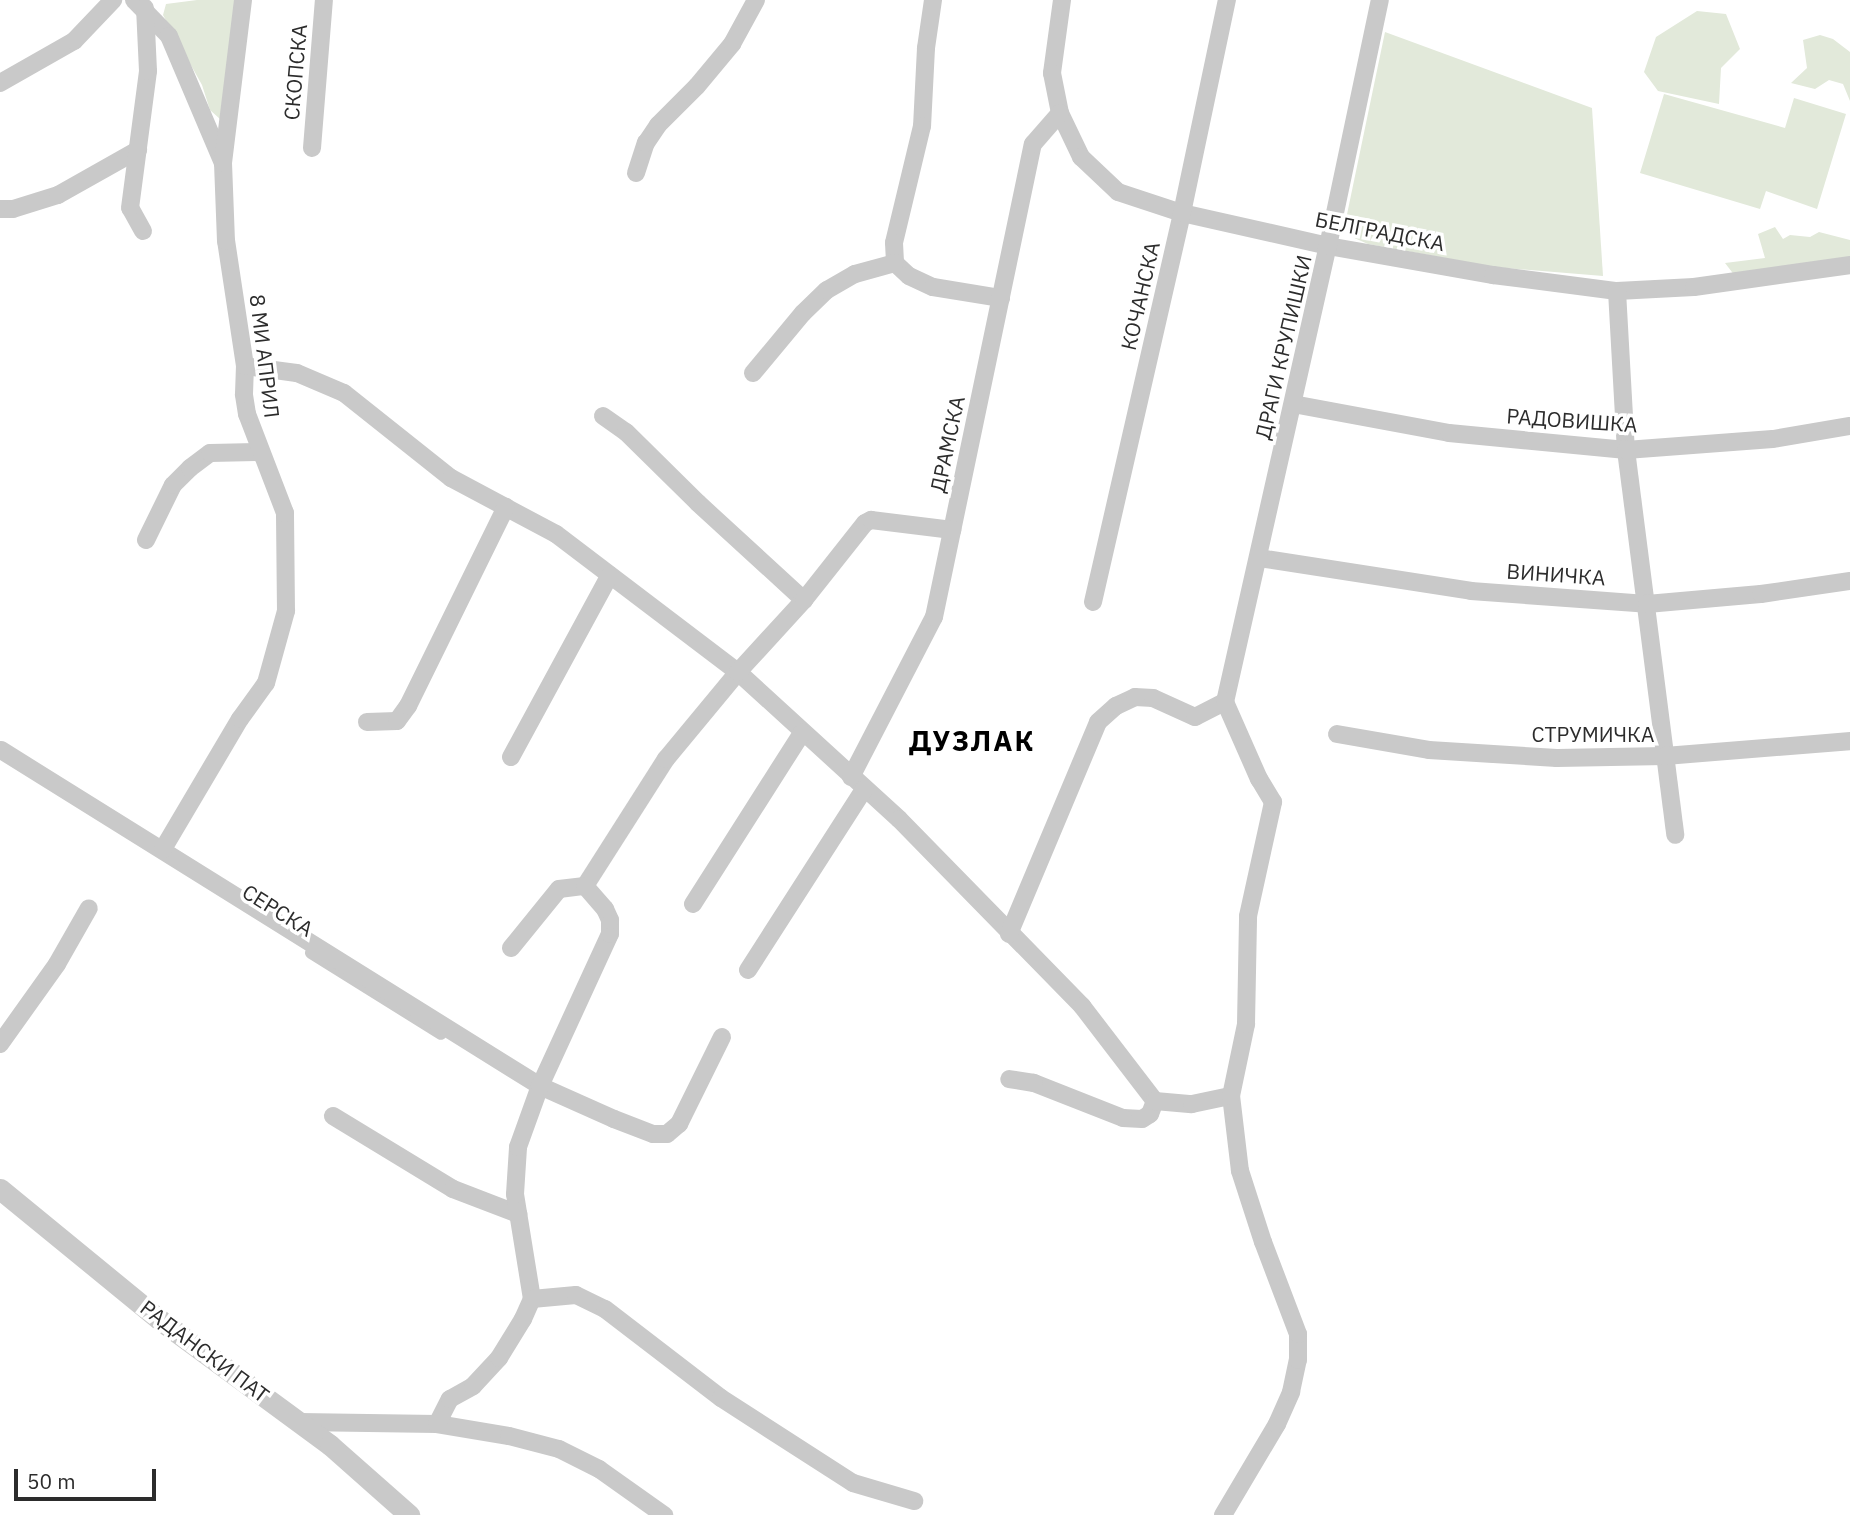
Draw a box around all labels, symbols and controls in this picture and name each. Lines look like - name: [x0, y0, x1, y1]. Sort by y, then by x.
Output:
- street label: СКОПСКА: [278, 23, 312, 121]
- street label: БЕЛГРАДСКА: [1313, 206, 1447, 256]
- street label: КОЧАНСКА: [1115, 239, 1165, 353]
- street label: ДРАГИ КРУПИШКИ: [1250, 253, 1316, 441]
- street label: 8 МИ АПРИЛ: [245, 293, 285, 419]
- street label: ДРАМСКА: [924, 393, 970, 495]
- street label: РАДОВИШКА: [1506, 403, 1638, 437]
- street label: ВИНИЧКА: [1506, 558, 1606, 590]
- street label: СТРУМИЧКА: [1532, 721, 1654, 747]
- district label: ДУЗЛАК: [909, 724, 1035, 758]
- street label: СЕРСКА: [238, 879, 318, 941]
- street label: РАДАНСКИ ПАТ: [136, 1294, 274, 1408]
- scale bar: [18, 1456, 159, 1500]
- text: 50 m: [27, 1467, 76, 1495]

